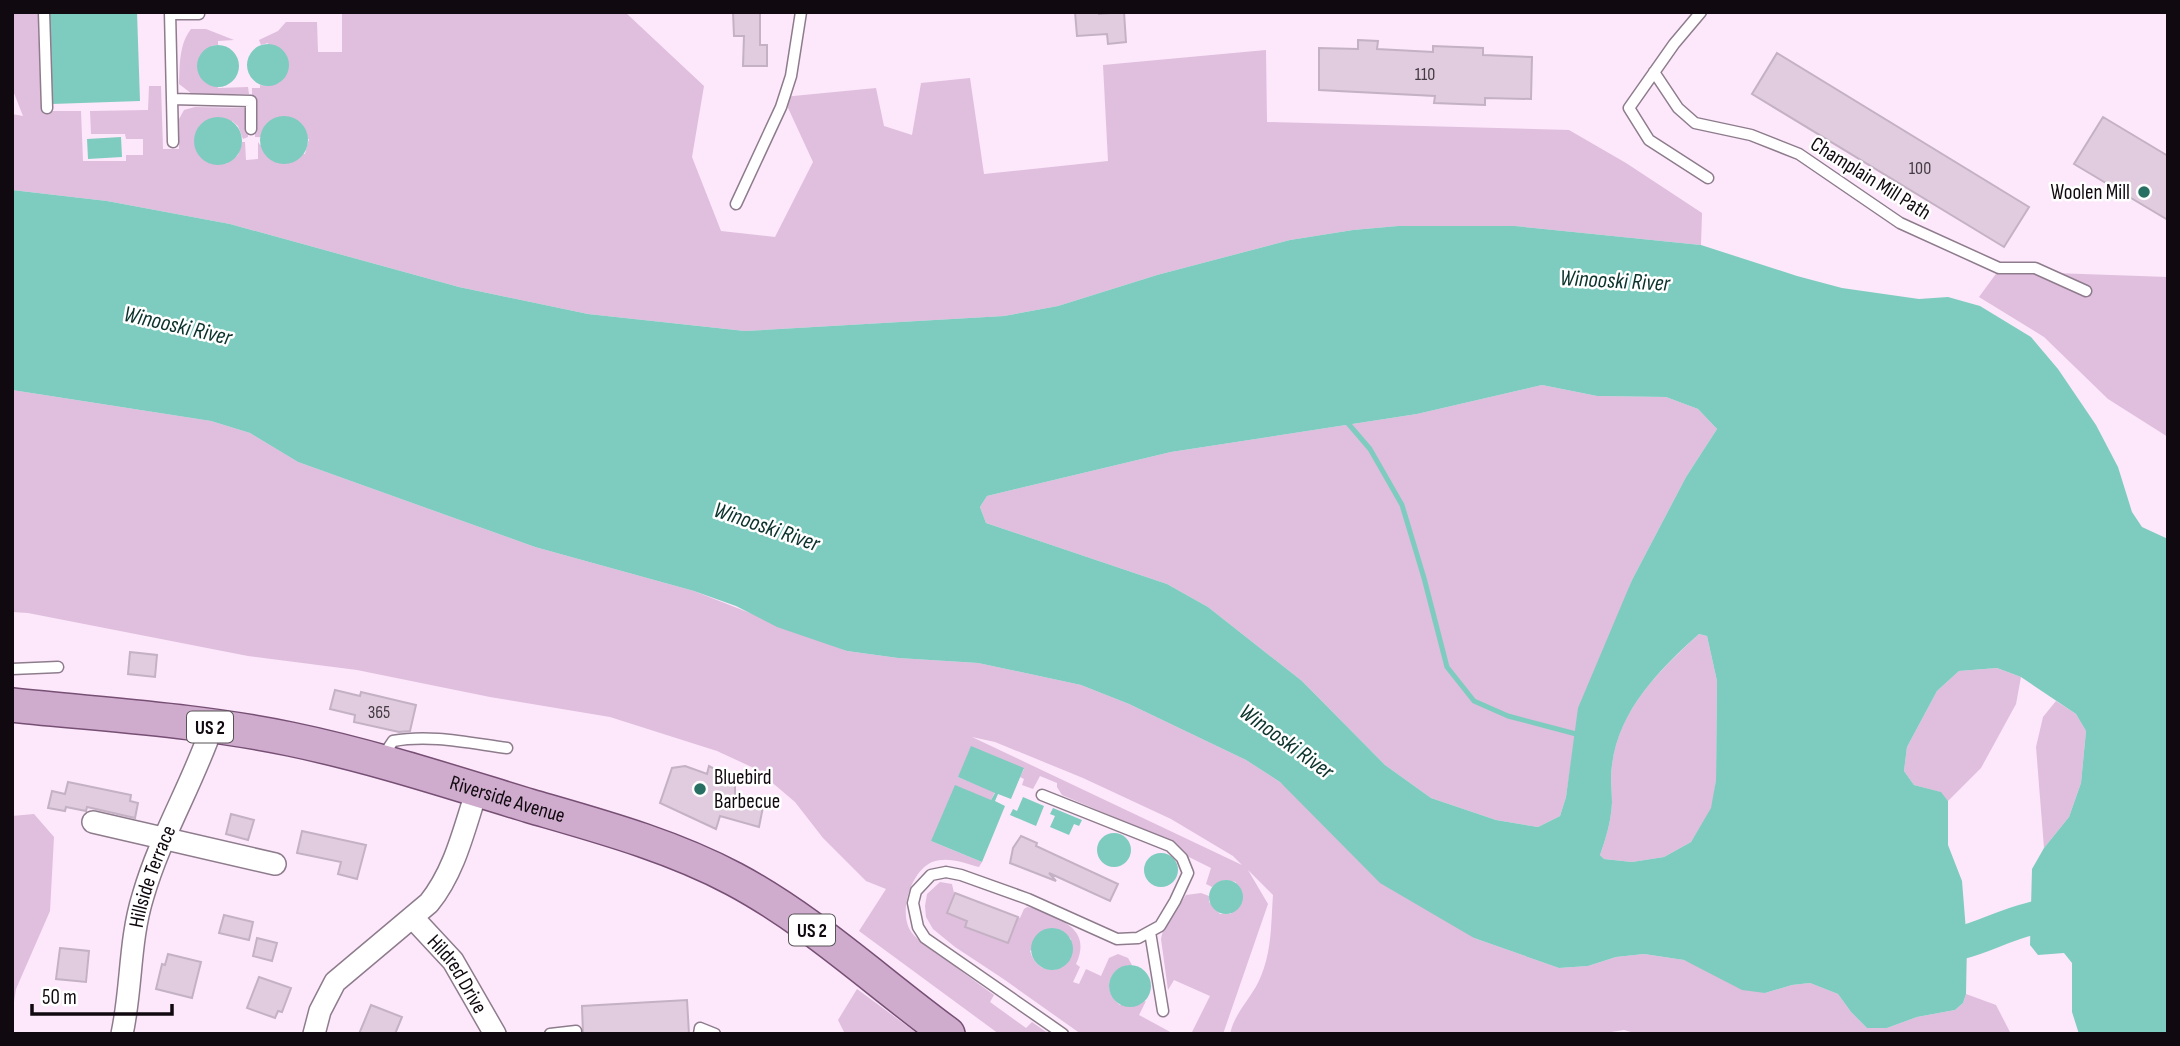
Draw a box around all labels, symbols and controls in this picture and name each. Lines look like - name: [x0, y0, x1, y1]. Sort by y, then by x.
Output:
- house number: 110: [1415, 64, 1435, 85]
- street label: Champlain Mill Path: [1806, 131, 1936, 225]
- house number: 100: [1909, 158, 1931, 179]
- place label: Woolen Mill: [2050, 180, 2130, 205]
- marker: Woolen Mill: [2136, 184, 2152, 200]
- water label: Winooski River: [1559, 264, 1672, 298]
- water label: Winooski River: [121, 300, 236, 352]
- water label: Winooski River: [710, 496, 825, 559]
- water label: Winooski River: [1234, 698, 1340, 786]
- house number: 365: [368, 702, 390, 723]
- road number: US 2: [187, 712, 233, 742]
- place label: Bluebird Barbecue: [714, 765, 780, 814]
- street label: Riverside Avenue: [447, 770, 568, 828]
- marker: Bluebird Barbecue: [692, 781, 708, 797]
- street label: Hillside Terrace: [124, 822, 181, 930]
- road number: US 2: [789, 914, 835, 946]
- street label: Hildred Drive: [422, 930, 493, 1018]
- scale bar: [32, 972, 172, 1016]
- text: 50 m: [42, 985, 77, 1010]

